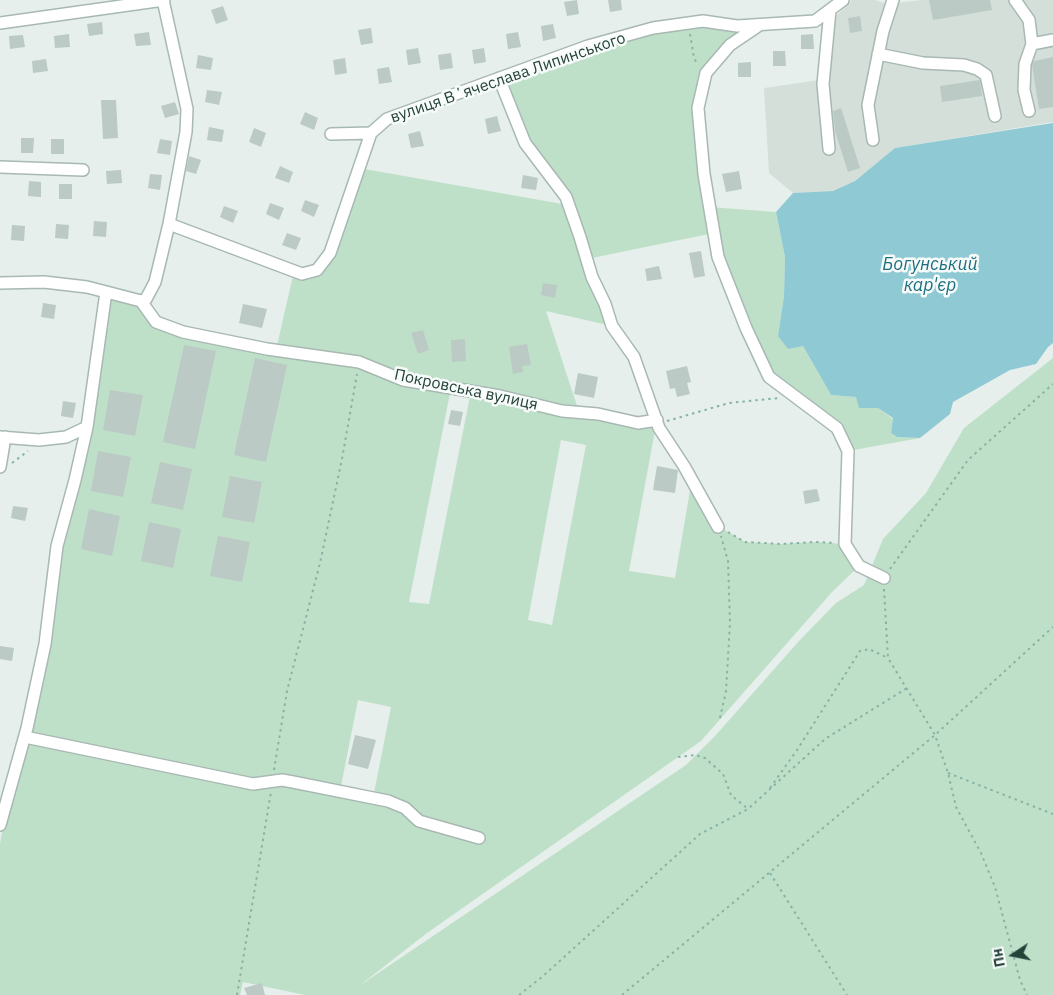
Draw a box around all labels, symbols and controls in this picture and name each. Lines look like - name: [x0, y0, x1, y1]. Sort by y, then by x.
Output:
- street label: вулиця Вʼячеслава Липинського: [388, 29, 628, 127]
- water label: Богунський кар'єр: [882, 254, 978, 296]
- street label: Покровська вулиця: [392, 365, 540, 415]
- north arrow: [988, 930, 1038, 980]
- text: Пн: [988, 947, 1009, 969]

